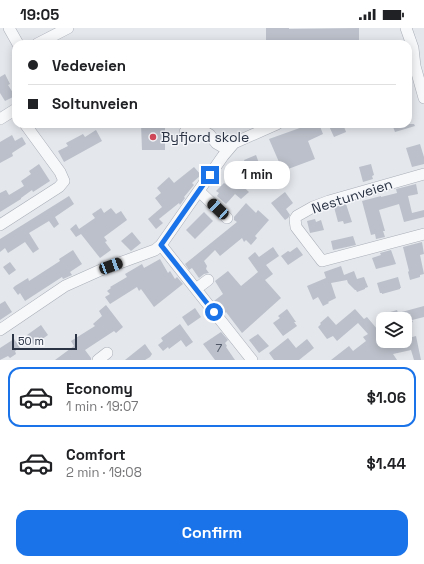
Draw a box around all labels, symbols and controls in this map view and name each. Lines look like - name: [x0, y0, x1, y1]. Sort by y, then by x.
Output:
- text: 19:05: [20, 5, 59, 24]
- text: Vedeveien: [52, 56, 126, 75]
- text: Soltunveien: [52, 94, 138, 113]
- place label: Byfjord skole: [161, 128, 249, 146]
- marker: Byfjord skole: [148, 132, 158, 142]
- callout: 1 min: [224, 161, 290, 189]
- route end: [201, 166, 219, 184]
- text: 1 min: [241, 166, 273, 183]
- street label: Nestunveien: [309, 174, 395, 218]
- car: [205, 196, 231, 222]
- car: [98, 256, 124, 276]
- route start: [205, 303, 223, 321]
- map controls: [376, 312, 412, 348]
- button: layers: [376, 312, 412, 348]
- scale bar: [12, 332, 77, 351]
- text: 50 m: [18, 334, 44, 348]
- house number: 7: [216, 340, 223, 356]
- icon: car: [18, 379, 54, 415]
- text: Economy: [66, 379, 133, 398]
- text: $1.06: [367, 388, 406, 407]
- text: 1 min · 19:07: [66, 398, 138, 415]
- icon: car: [18, 445, 54, 481]
- text: Comfort: [66, 445, 126, 464]
- text: $1.44: [367, 454, 406, 473]
- text: 2 min · 19:08: [66, 464, 142, 481]
- button: Confirm: [16, 510, 408, 556]

